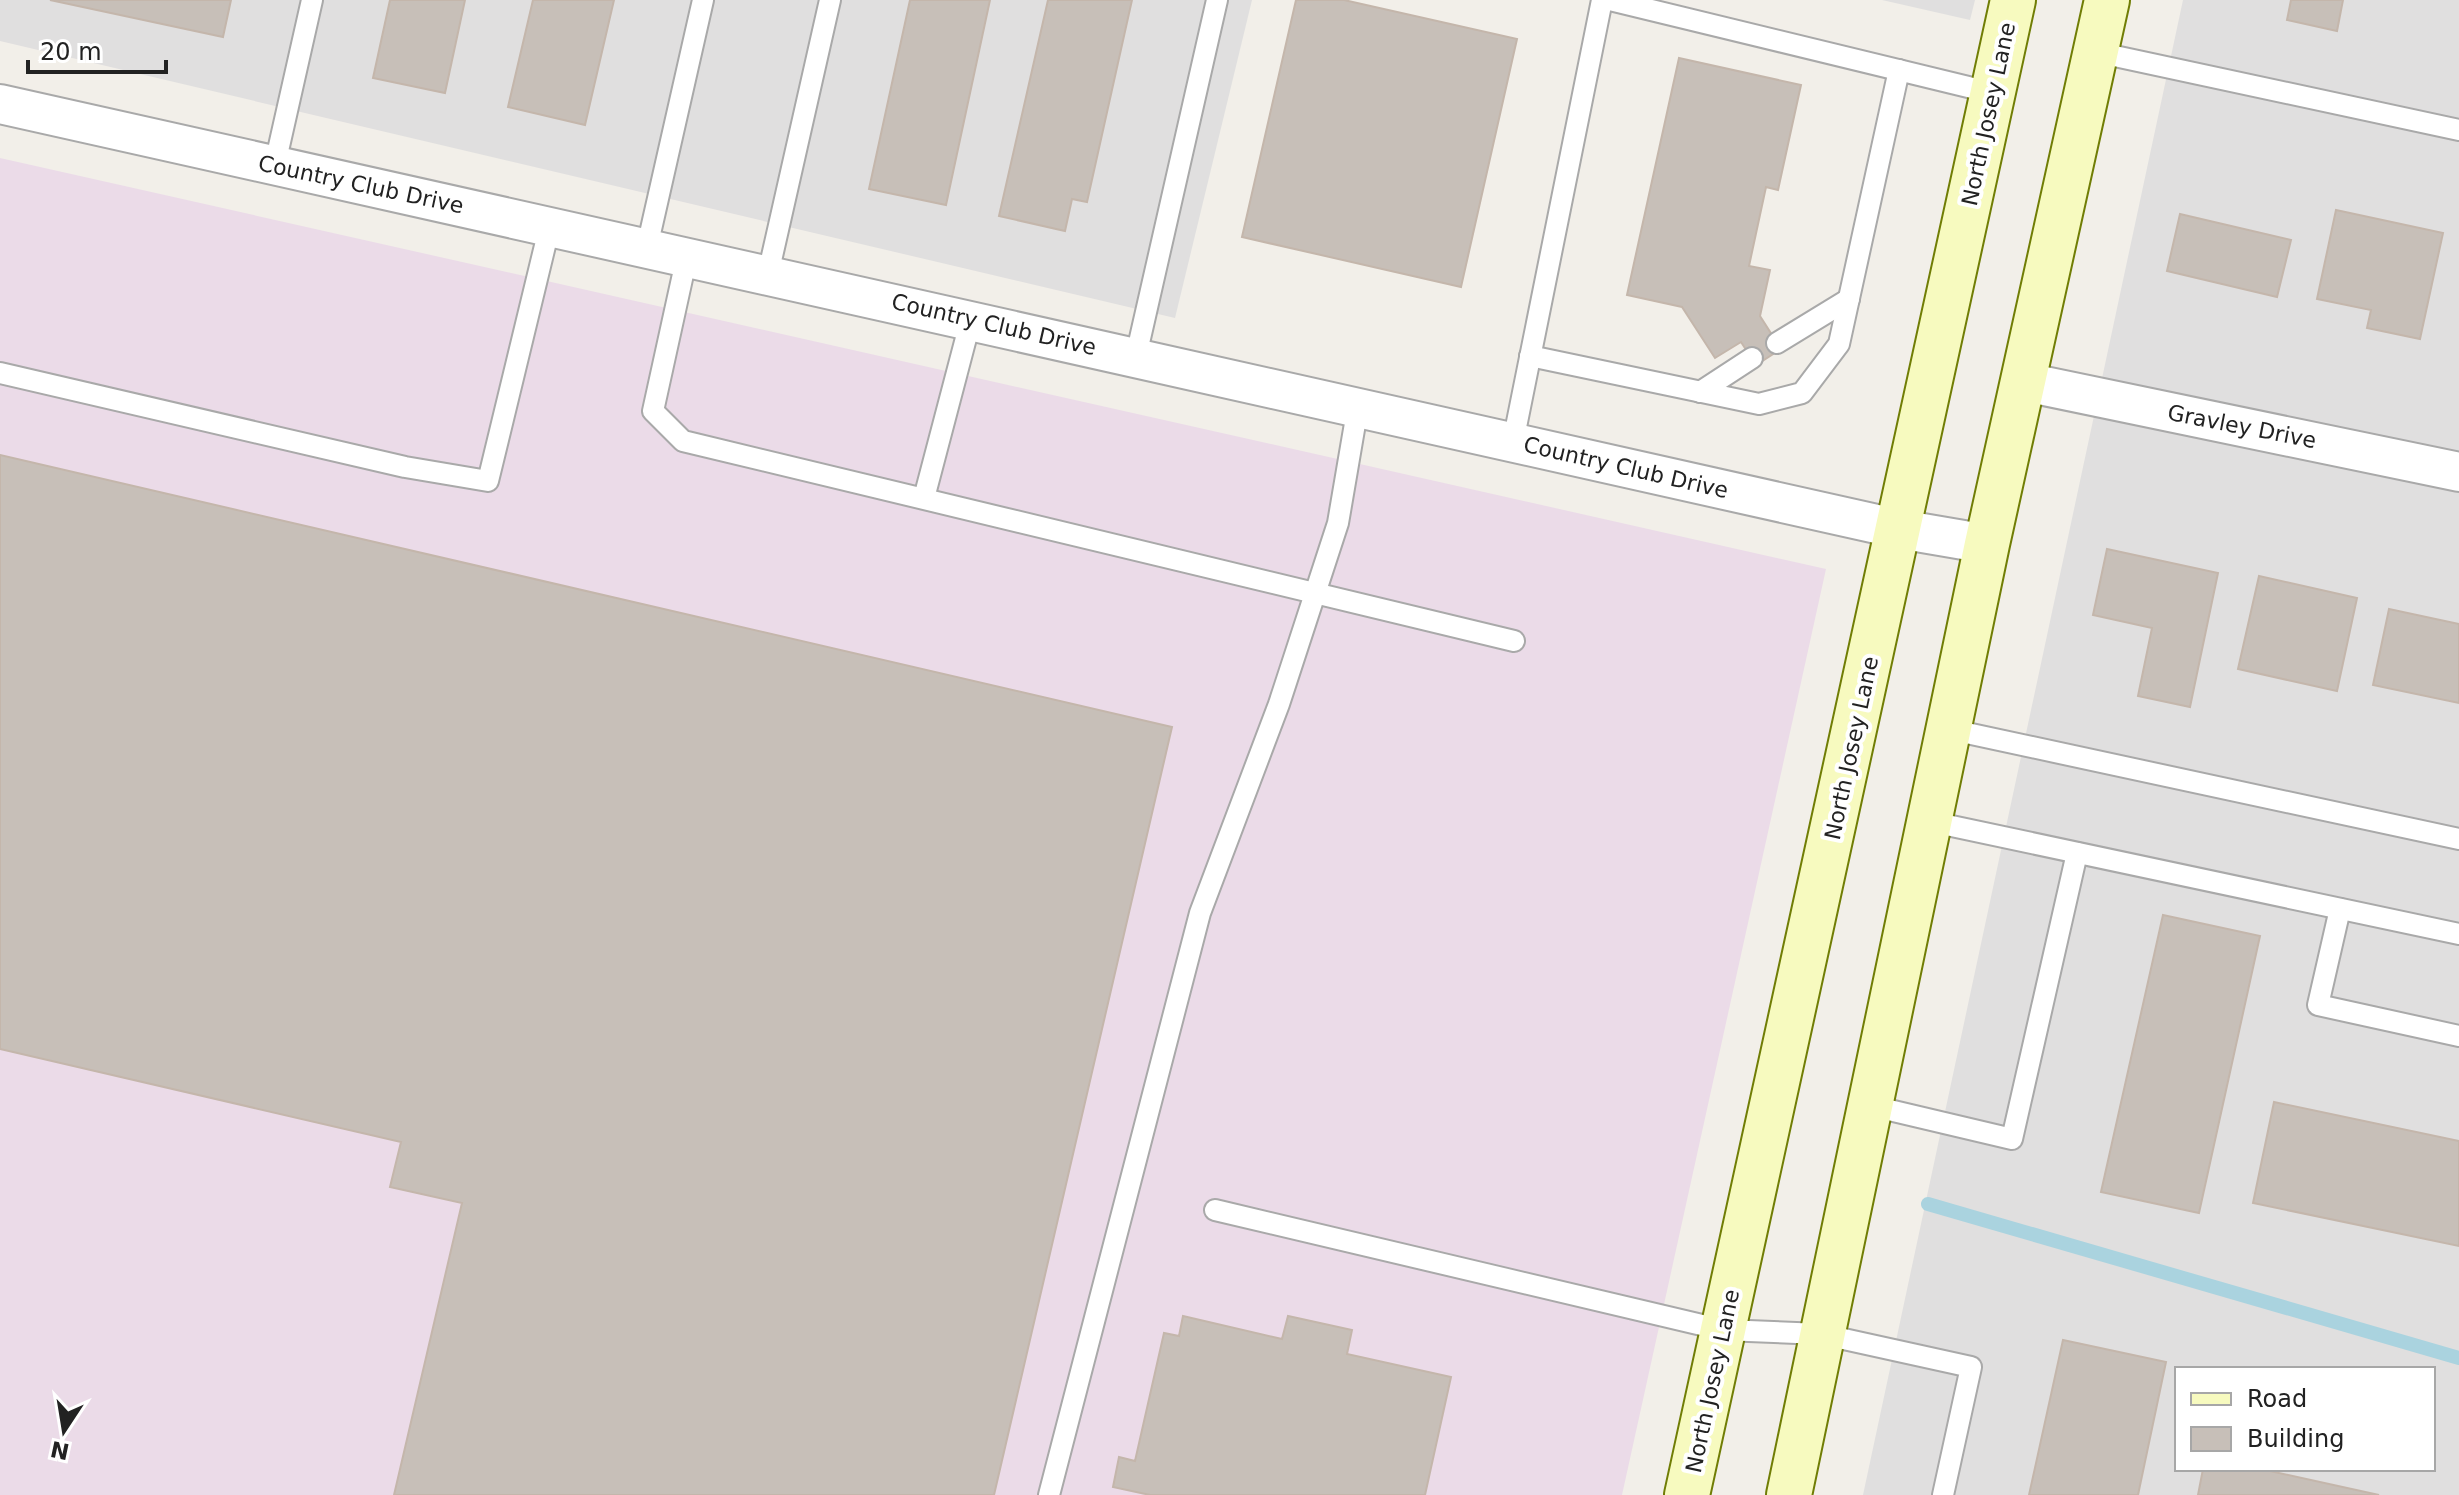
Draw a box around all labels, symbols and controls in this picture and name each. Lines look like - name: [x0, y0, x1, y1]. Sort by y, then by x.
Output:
- street label: North Josey Lane: [1957, 20, 2020, 208]
- scale bar: [28, 24, 166, 74]
- text: 20 m: [40, 38, 102, 66]
- street label: Country Club Drive: [256, 150, 466, 218]
- street label: Country Club Drive: [889, 289, 1099, 360]
- street label: Gravley Drive: [2165, 400, 2318, 453]
- street label: Country Club Drive: [1521, 432, 1731, 503]
- street label: North Josey Lane: [1820, 654, 1883, 842]
- street label: North Josey Lane: [1681, 1287, 1744, 1475]
- legend: [2175, 1367, 2435, 1471]
- text: Road: [2247, 1385, 2307, 1413]
- north arrow: [24, 1391, 104, 1471]
- text: Building: [2247, 1425, 2344, 1453]
- text: N: [48, 1436, 72, 1464]

